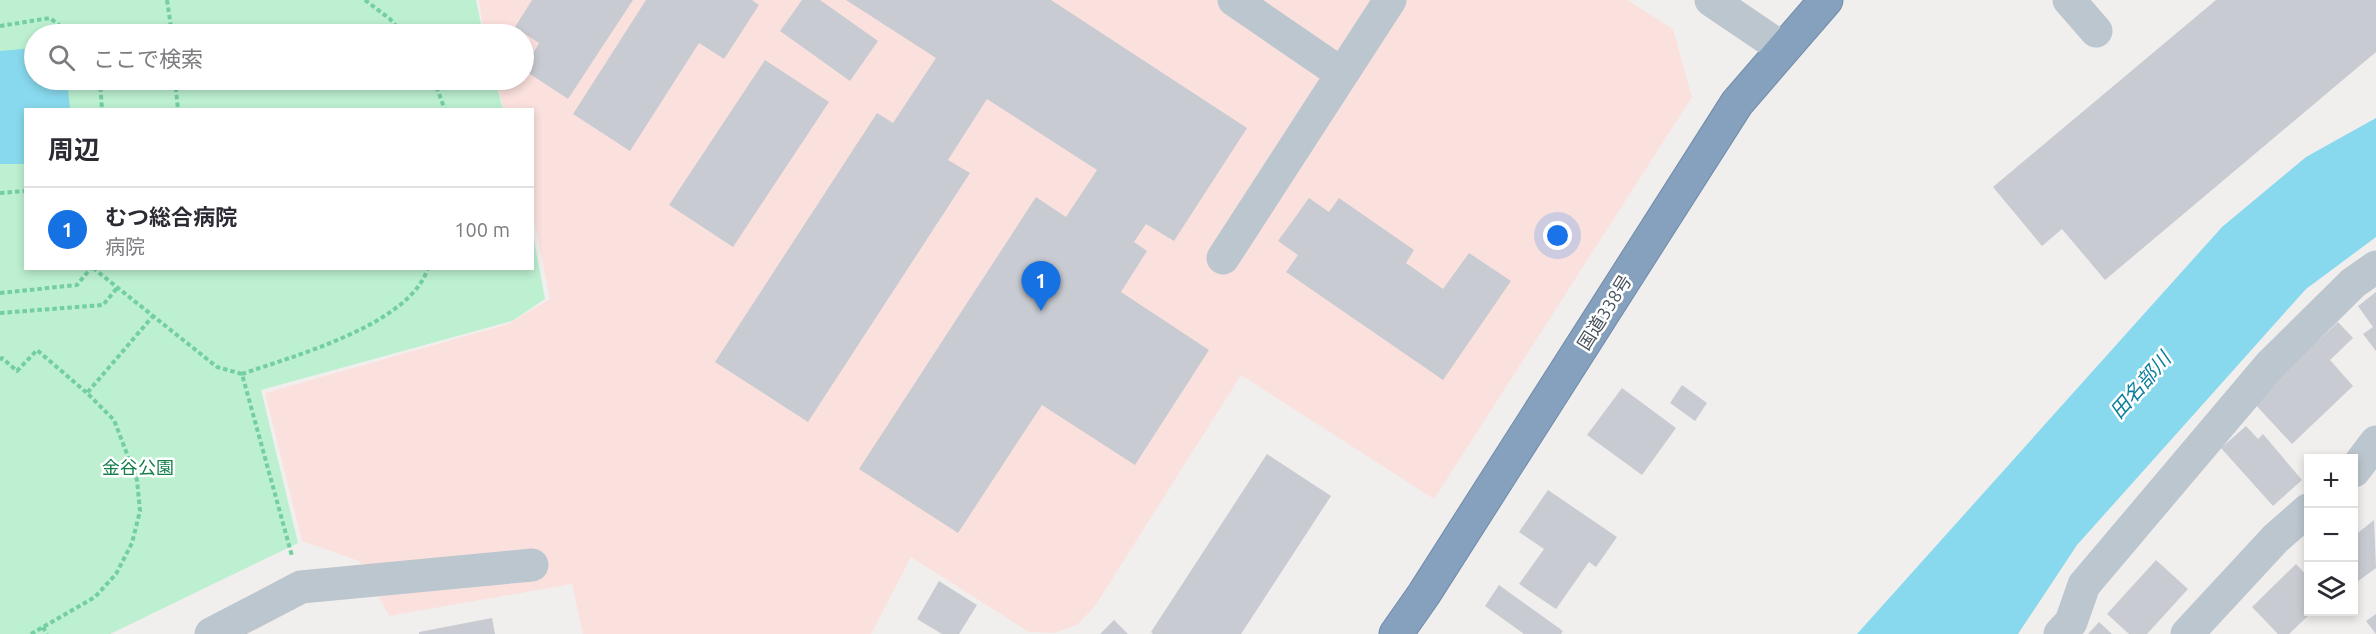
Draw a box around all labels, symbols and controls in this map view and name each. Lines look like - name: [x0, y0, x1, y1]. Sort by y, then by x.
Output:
- search box: [24, 24, 534, 90]
- icon: search: [45, 41, 78, 74]
- text: ここで検索: [93, 46, 203, 71]
- text: 周辺: [48, 135, 100, 164]
- text: むつ総合病院: [105, 204, 237, 229]
- text: 1: [62, 218, 73, 241]
- text: 100 m: [454, 218, 510, 241]
- your location: [1543, 221, 1572, 250]
- text: 病院: [105, 235, 145, 258]
- pin: 1: [1022, 262, 1060, 311]
- street label: 国道338号: [1573, 271, 1635, 353]
- water label: 田名部川: [2105, 346, 2176, 423]
- map controls: [2304, 454, 2358, 616]
- button: +: [2304, 454, 2358, 508]
- park label: 金谷公園: [102, 457, 174, 477]
- button: −: [2304, 508, 2358, 562]
- button: layers: [2304, 562, 2358, 616]

